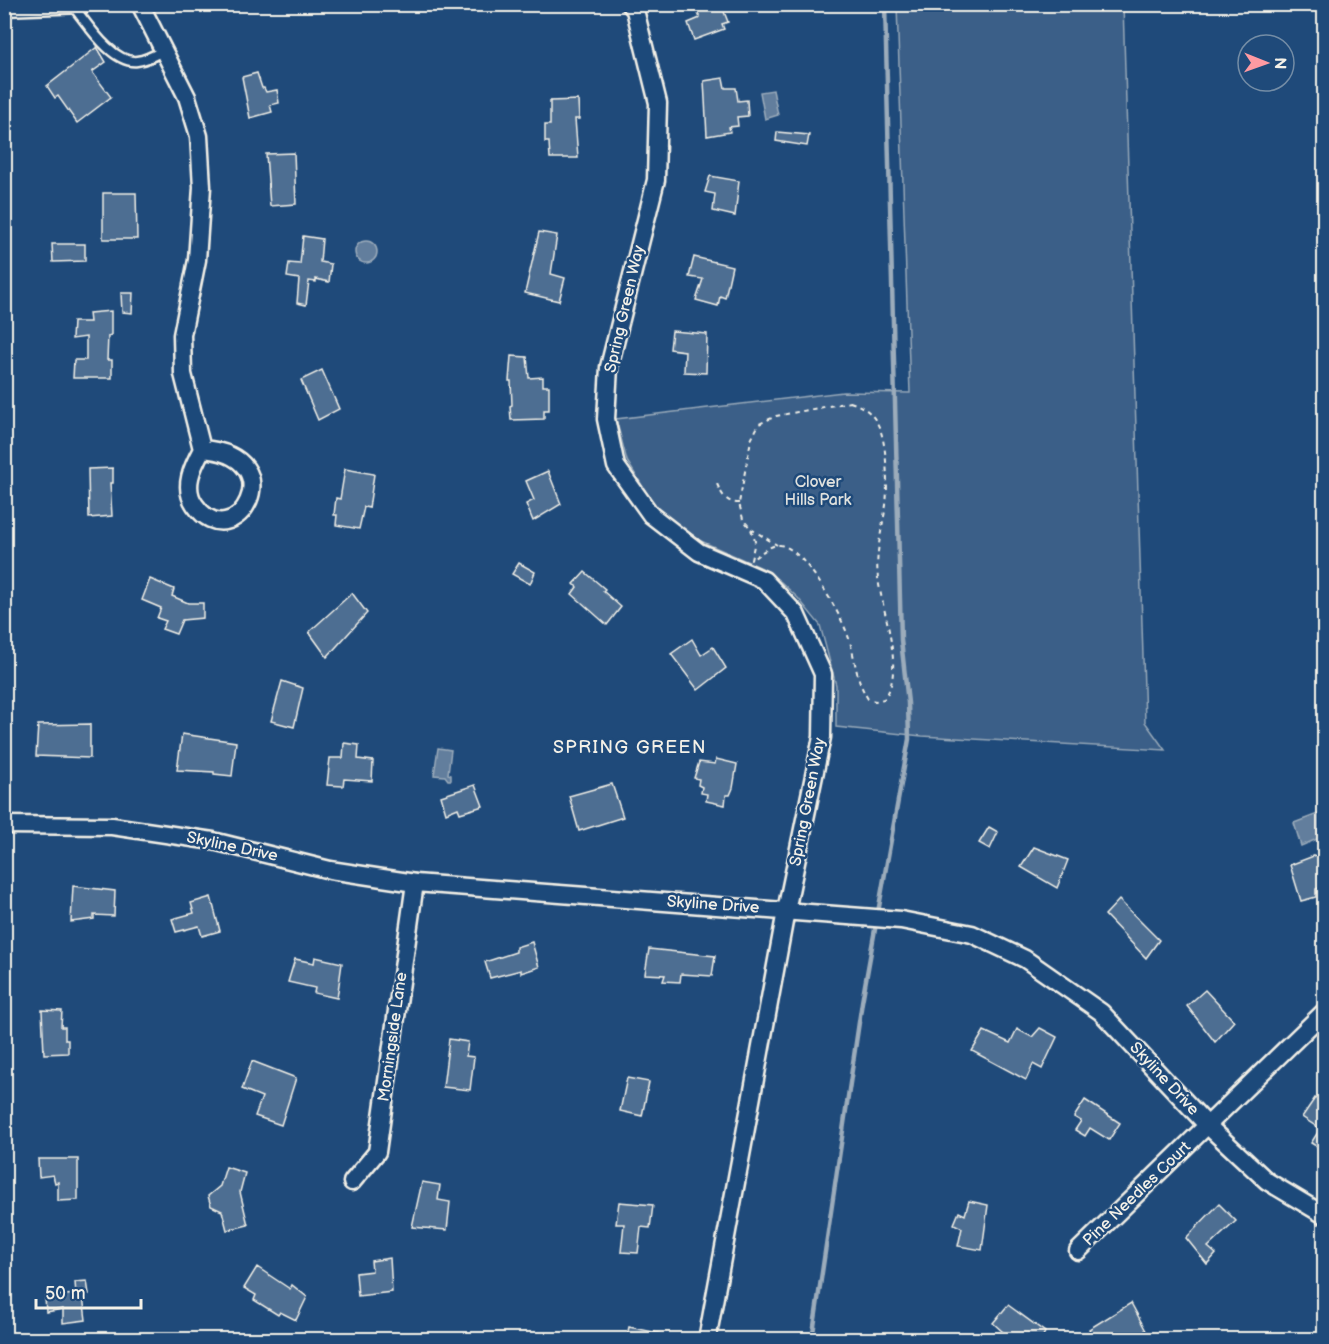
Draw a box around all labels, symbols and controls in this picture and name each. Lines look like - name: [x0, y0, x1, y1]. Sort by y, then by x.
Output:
- north arrow: [1236, 33, 1296, 93]
- text: N: [1270, 57, 1289, 69]
- street label: Spring Green Way: [601, 243, 649, 375]
- park label: Clover Hills Park: [785, 473, 852, 510]
- street label: Spring Green Way: [786, 736, 830, 868]
- district label: SPRING GREEN: [553, 737, 707, 758]
- street label: Skyline Drive: [185, 828, 280, 866]
- street label: Skyline Drive: [666, 892, 760, 918]
- street label: Morningside Lane: [375, 970, 412, 1103]
- street label: Skyline Drive: [1125, 1039, 1203, 1120]
- street label: Pine Needles Court: [1079, 1138, 1195, 1250]
- scale bar: [36, 1272, 141, 1310]
- text: 50 m: [45, 1283, 86, 1304]

